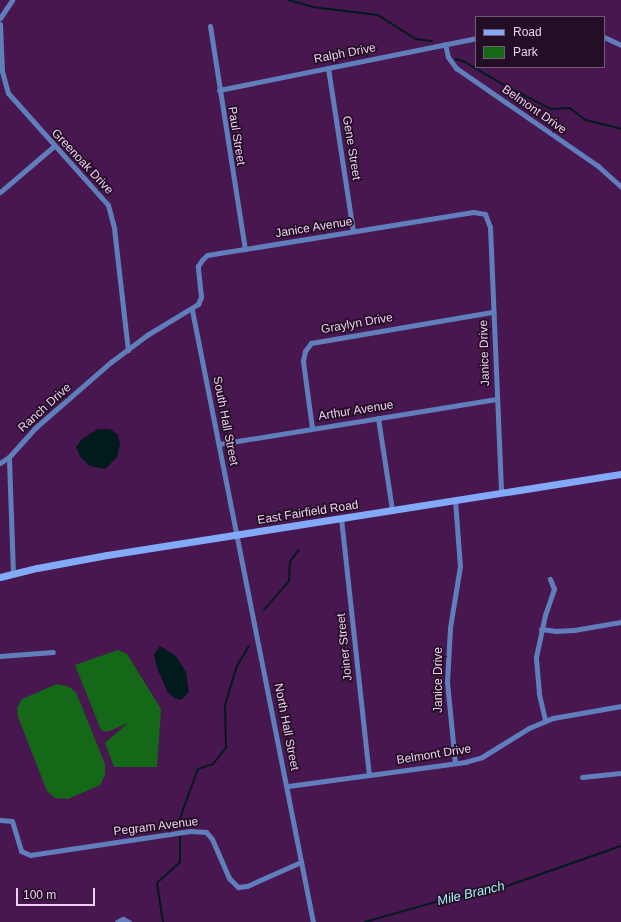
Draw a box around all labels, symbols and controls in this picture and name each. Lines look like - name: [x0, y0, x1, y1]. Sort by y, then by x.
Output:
- legend: [475, 16, 605, 68]
- text: Road: [513, 25, 542, 39]
- street label: Ralph Drive: [313, 41, 377, 67]
- text: Park: [513, 45, 538, 59]
- street label: Belmont Drive: [499, 82, 569, 138]
- street label: Paul Street: [224, 106, 248, 166]
- street label: Gene Street: [339, 115, 363, 181]
- street label: Greenoak Drive: [48, 126, 116, 198]
- street label: Janice Avenue: [274, 215, 354, 241]
- street label: Graylyn Drive: [320, 311, 394, 337]
- street label: Janice Drive: [477, 320, 493, 386]
- street label: South Hall Street: [209, 375, 241, 467]
- street label: Ranch Drive: [16, 381, 74, 435]
- street label: Arthur Avenue: [317, 398, 395, 424]
- street label: East Fairfield Road: [256, 498, 360, 528]
- street label: Joiner Street: [334, 612, 356, 682]
- street label: Janice Drive: [432, 647, 446, 713]
- street label: North Hall Street: [270, 682, 302, 772]
- street label: Belmont Drive: [396, 742, 472, 768]
- street label: Pegram Avenue: [113, 815, 199, 839]
- water label: Mile Branch: [436, 879, 506, 909]
- scale bar: [18, 880, 97, 906]
- text: 100 m: [23, 888, 56, 902]

